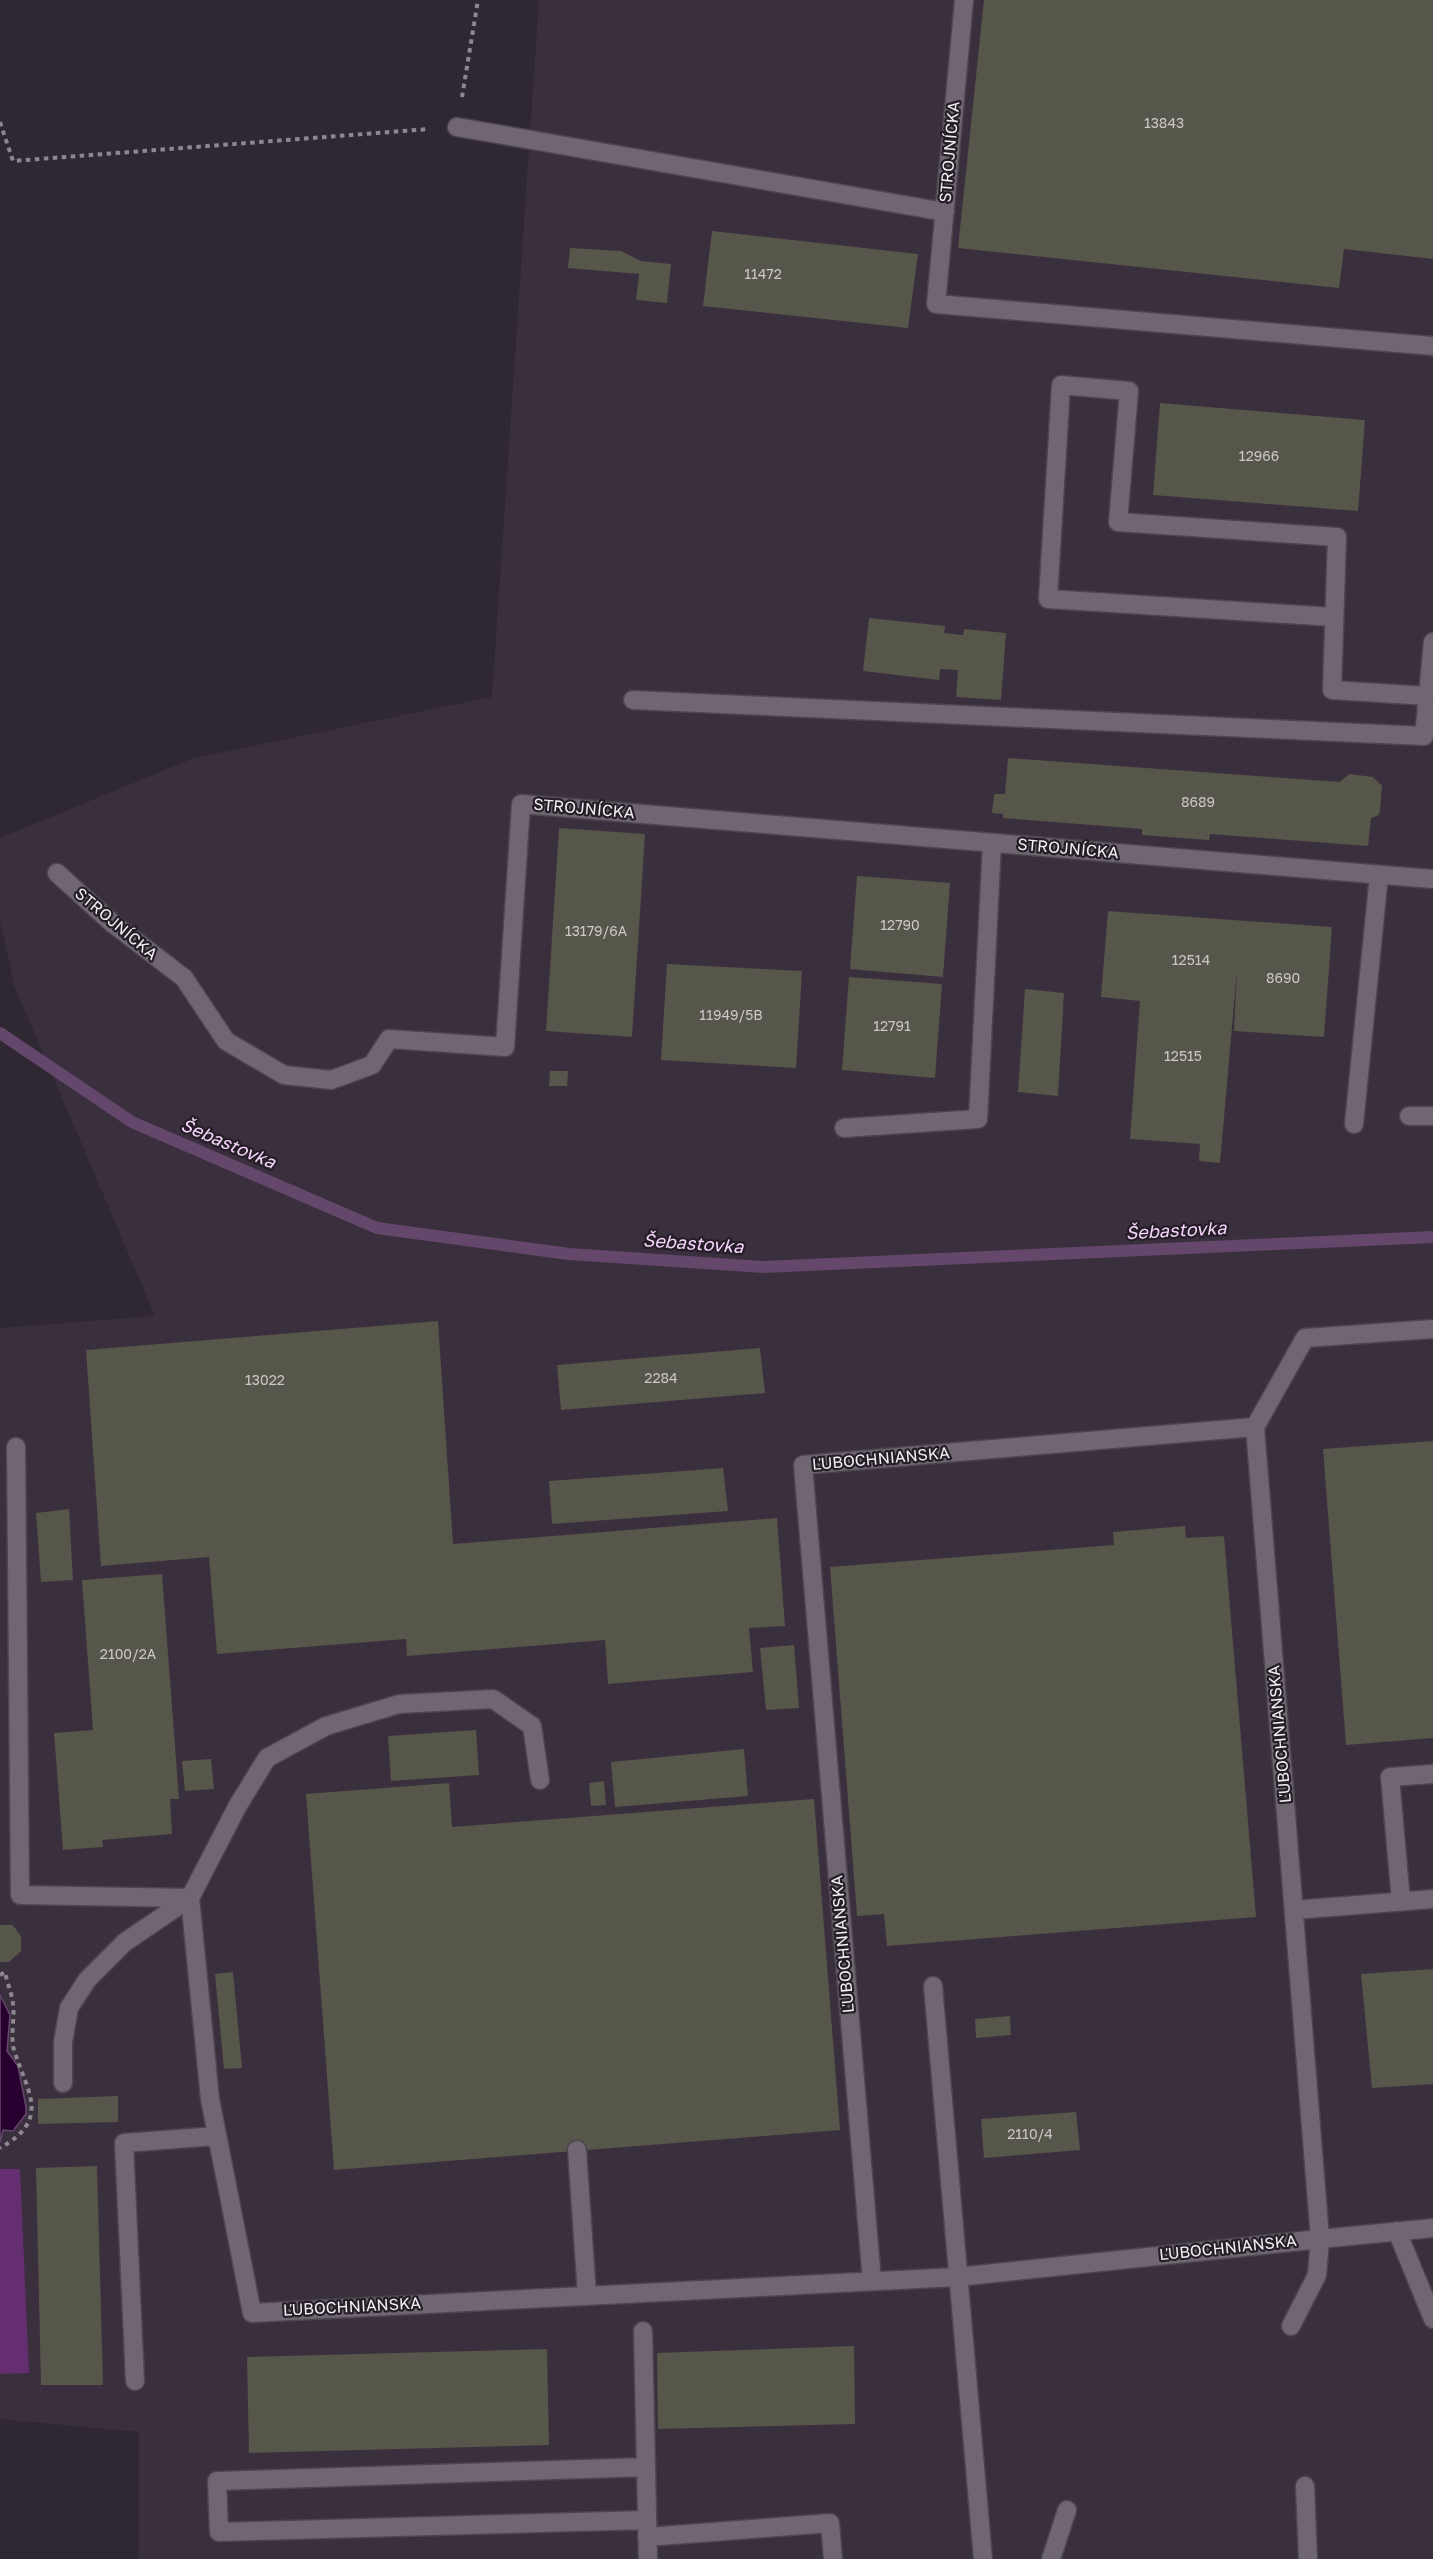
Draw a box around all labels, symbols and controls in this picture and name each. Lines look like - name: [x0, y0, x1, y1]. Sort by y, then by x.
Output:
- street label: STROJNÍCKA: [936, 100, 964, 204]
- house number: 13843: [1144, 116, 1184, 132]
- house number: 11472: [744, 267, 782, 283]
- house number: 12966: [1239, 449, 1279, 465]
- street label: STROJNÍCKA: [532, 795, 636, 823]
- house number: 8689: [1181, 795, 1215, 811]
- street label: STROJNÍCKA: [1016, 835, 1120, 863]
- street label: STROJNÍCKA: [71, 884, 161, 964]
- house number: 12790: [880, 918, 920, 934]
- house number: 13179/6A: [565, 924, 627, 940]
- house number: 12514: [1172, 953, 1210, 969]
- house number: 8690: [1266, 971, 1300, 987]
- house number: 11949/5B: [699, 1008, 763, 1024]
- house number: 12791: [873, 1019, 911, 1035]
- house number: 12515: [1164, 1049, 1202, 1065]
- water label: Šebastovka: [177, 1114, 279, 1174]
- water label: Šebastovka: [1125, 1218, 1227, 1244]
- water label: Šebastovka: [642, 1230, 744, 1258]
- house number: 2284: [644, 1371, 678, 1387]
- house number: 13022: [245, 1373, 285, 1389]
- street label: ĽUBOCHNIANSKA: [811, 1443, 951, 1475]
- house number: 2100/2A: [100, 1647, 156, 1663]
- street label: ĽUBOCHNIANSKA: [1264, 1664, 1296, 1804]
- street label: ĽUBOCHNIANSKA: [827, 1874, 859, 2014]
- house number: 2110/4: [1007, 2127, 1053, 2143]
- street label: ĽUBOCHNIANSKA: [1158, 2231, 1298, 2265]
- street label: ĽUBOCHNIANSKA: [282, 2294, 422, 2320]

